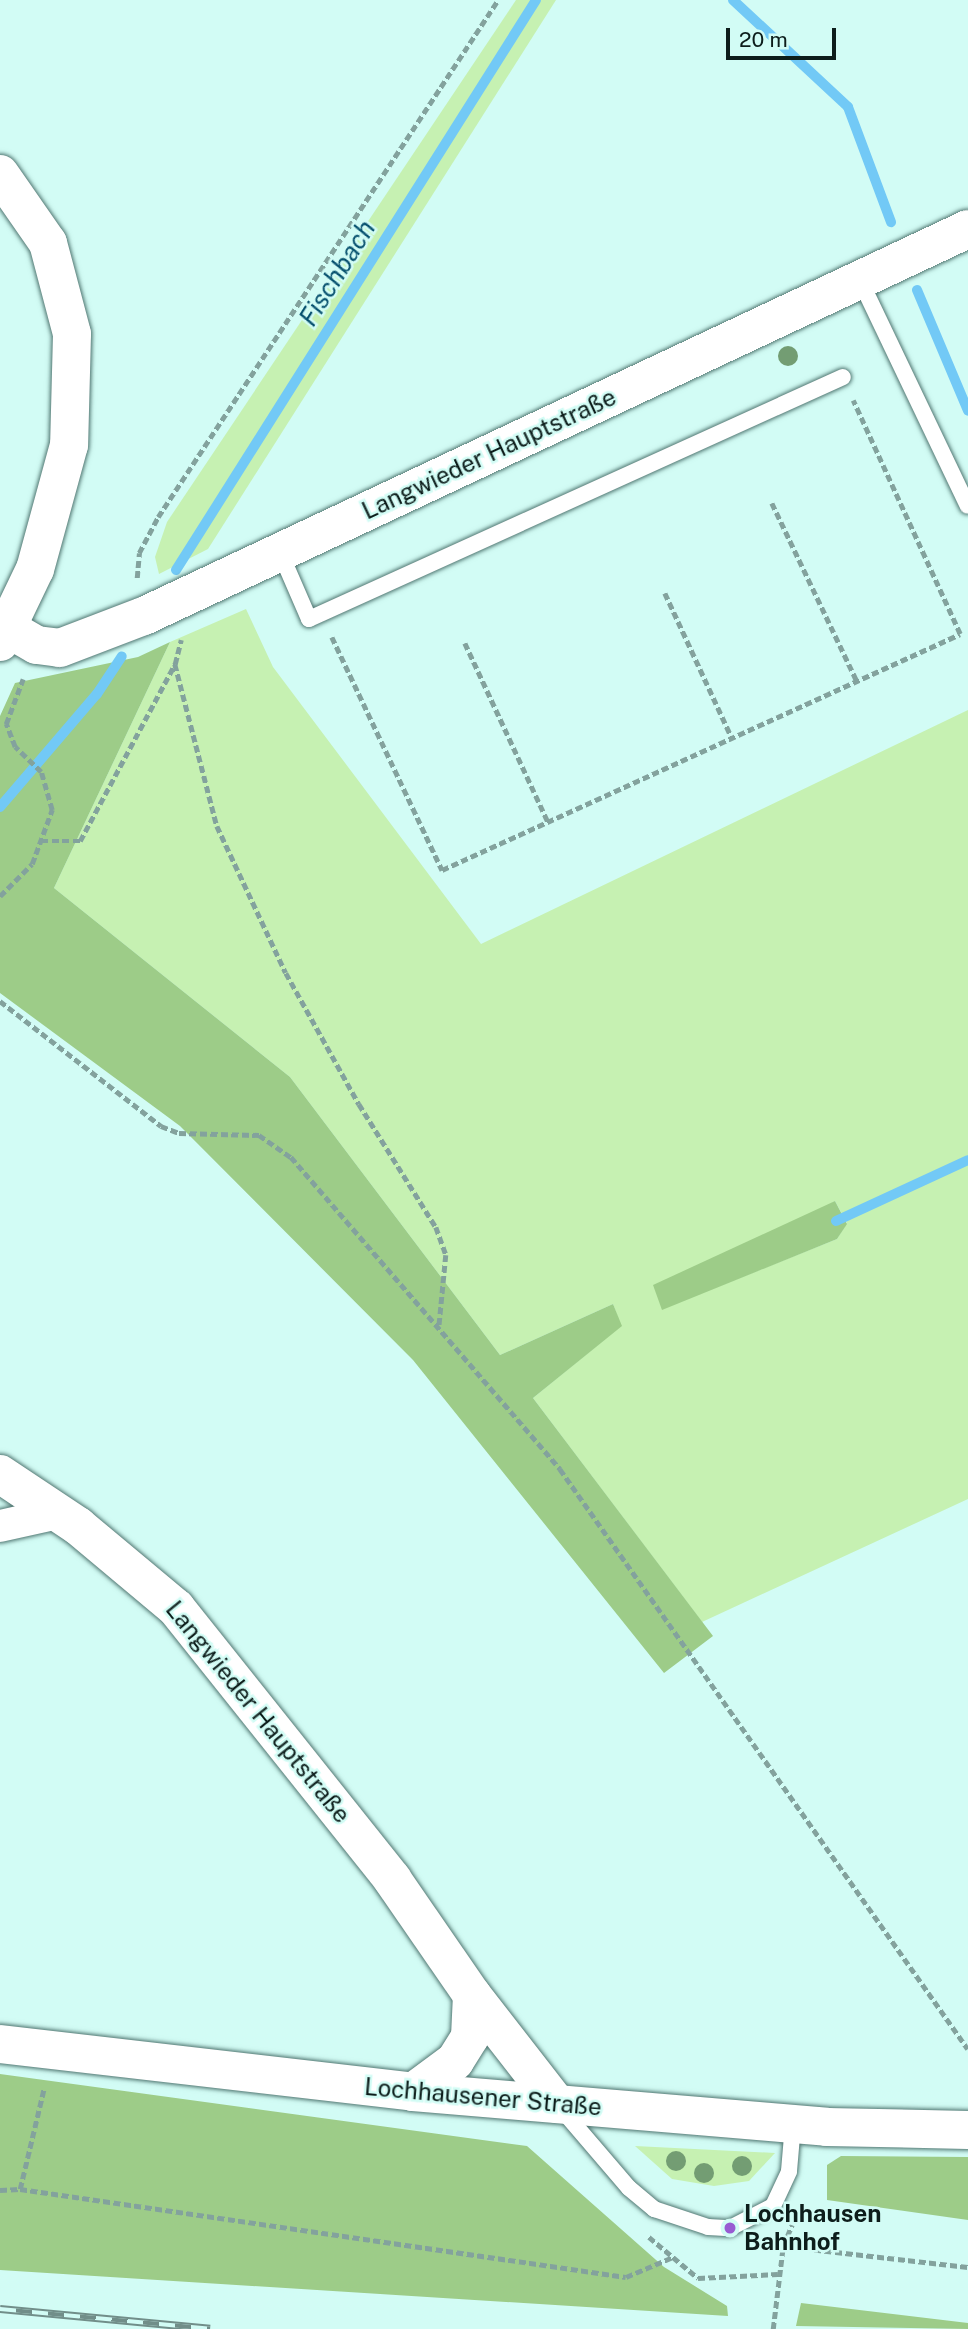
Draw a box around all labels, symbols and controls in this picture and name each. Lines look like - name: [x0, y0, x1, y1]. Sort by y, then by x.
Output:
- scale bar: [730, 14, 840, 58]
- text: 20 m: [739, 27, 788, 52]
- water label: Fischbach: [292, 214, 382, 332]
- street label: Langwieder Hauptstraße: [357, 382, 621, 526]
- street label: Langwieder Hauptstraße: [160, 1595, 356, 1829]
- street label: Lochhausener Straße: [363, 2072, 603, 2122]
- place label: Lochhausen Bahnhof: [744, 2200, 881, 2256]
- marker: Lochhausen Bahnhof: [722, 2220, 738, 2236]

